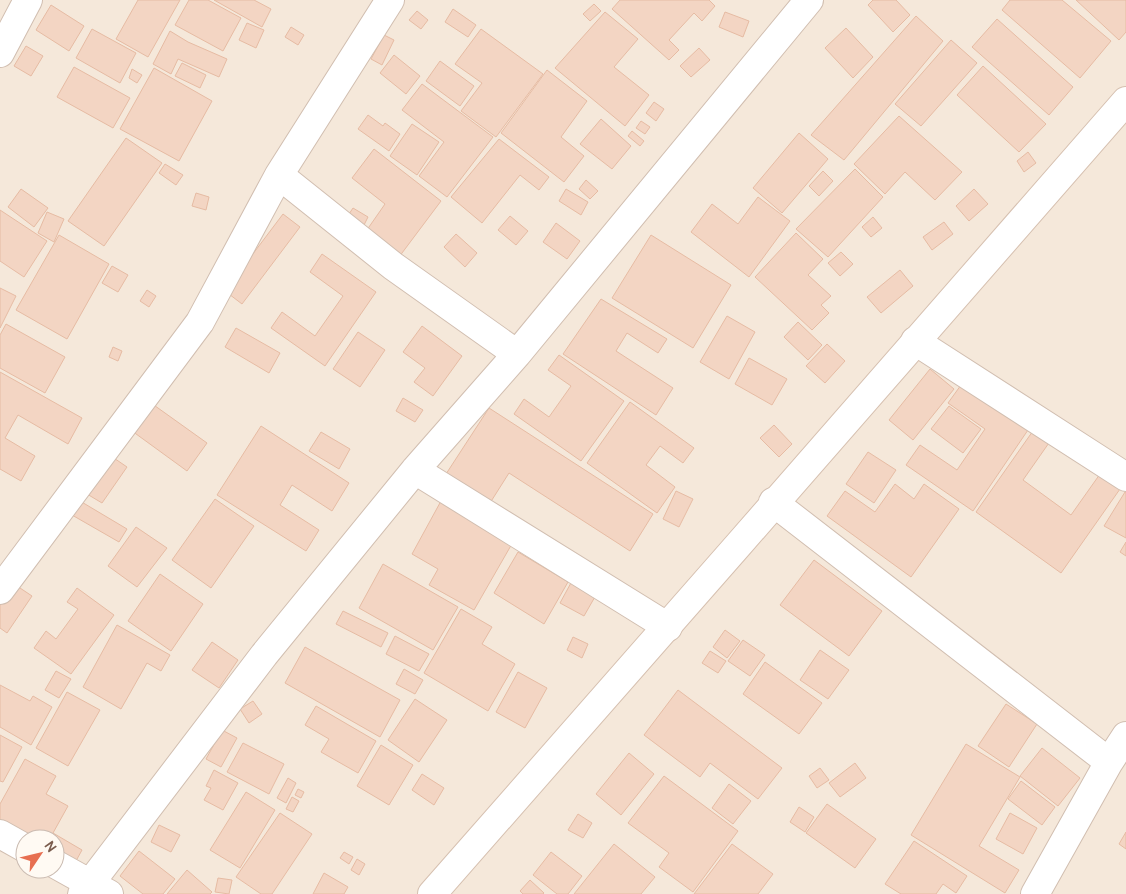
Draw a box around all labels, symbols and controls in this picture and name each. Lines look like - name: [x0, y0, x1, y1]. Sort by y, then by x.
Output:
- north arrow: [15, 829, 65, 879]
- text: N: [40, 837, 61, 856]

